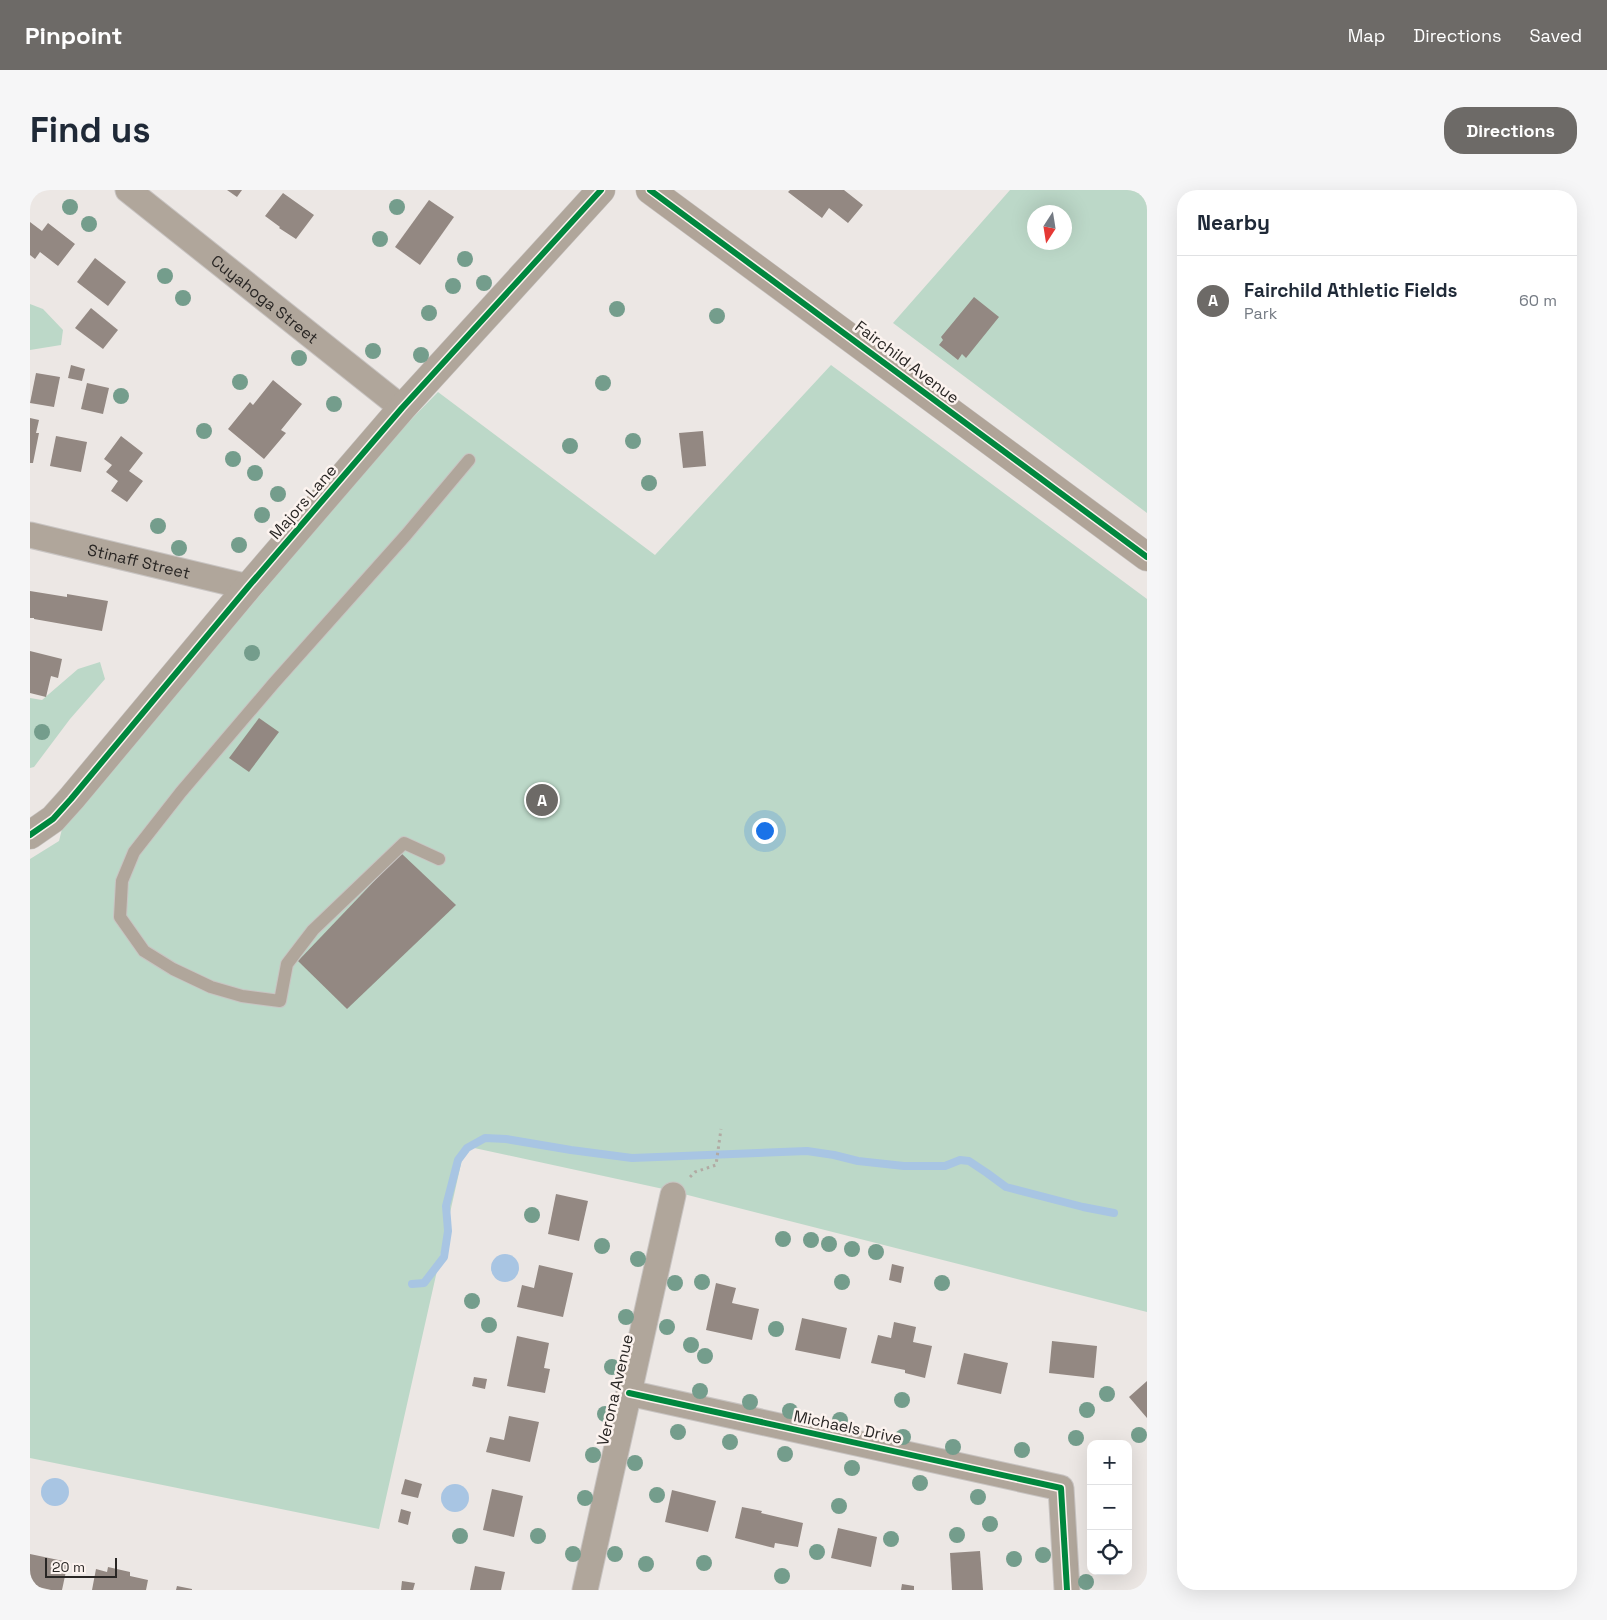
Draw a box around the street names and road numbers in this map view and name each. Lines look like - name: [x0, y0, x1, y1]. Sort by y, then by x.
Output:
- street label: Cuyahoga Street: [207, 250, 323, 348]
- street label: Fairchild Avenue: [851, 316, 963, 408]
- street label: Majors Lane: [265, 460, 341, 544]
- street label: Stinaff Street: [85, 539, 192, 583]
- street label: Verona Avenue: [592, 1332, 638, 1448]
- street label: Michaels Drive: [792, 1405, 904, 1449]

